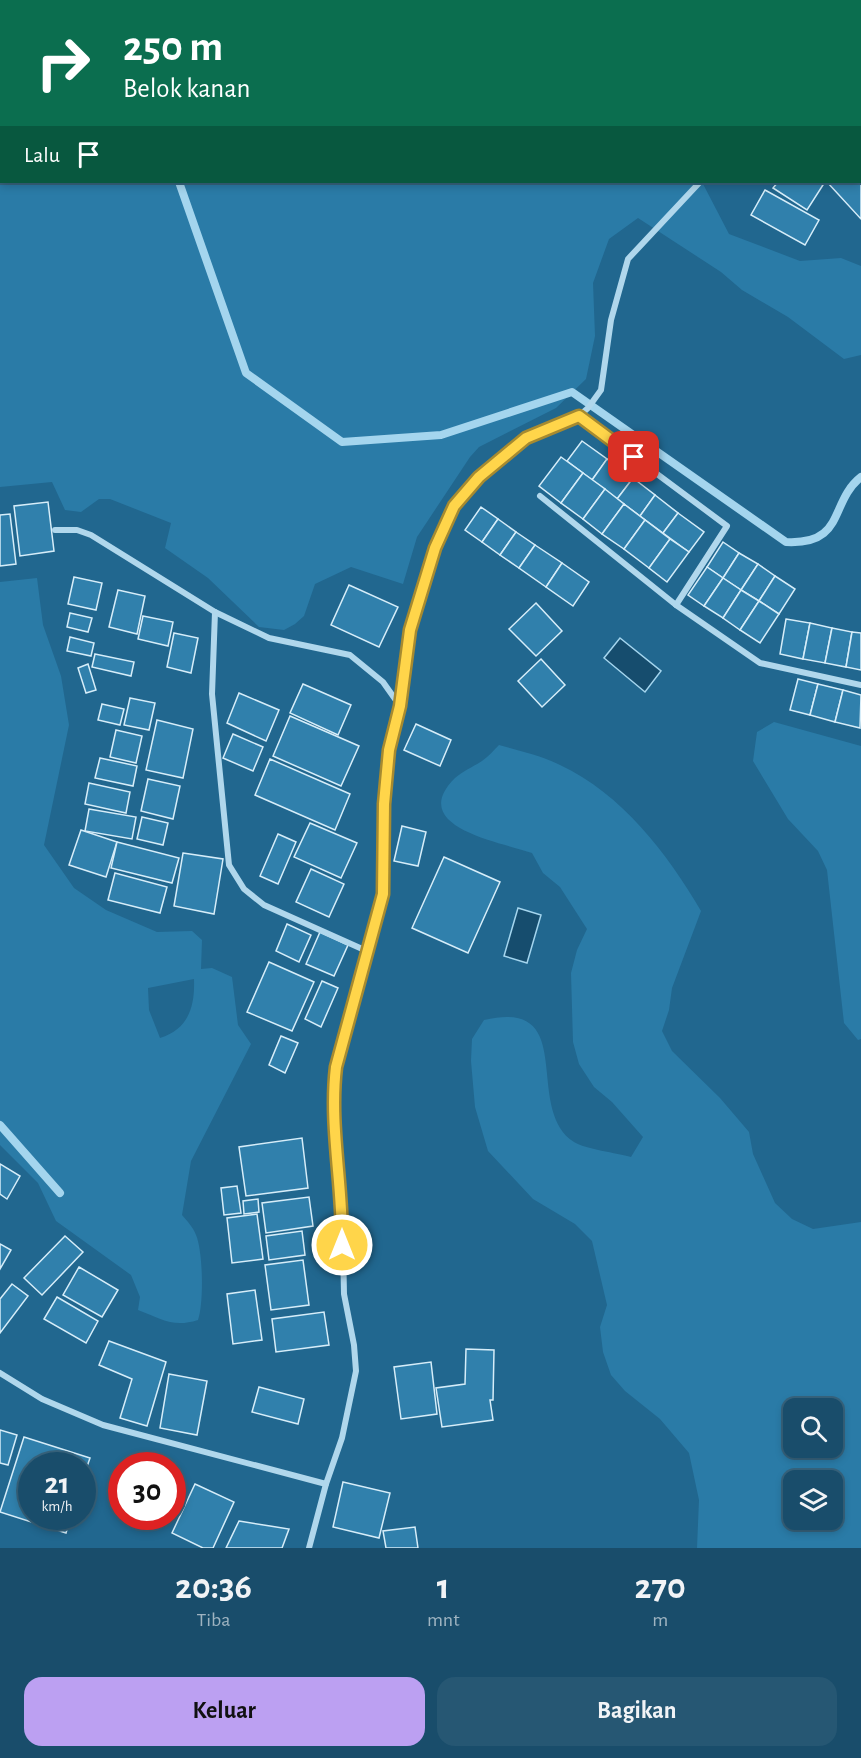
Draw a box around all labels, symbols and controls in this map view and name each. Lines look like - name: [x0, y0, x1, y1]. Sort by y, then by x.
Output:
- icon: right: [24, 24, 102, 102]
- text: 250 m: [123, 26, 223, 68]
- text: Belok kanan: [123, 75, 250, 102]
- icon: arrive: [72, 138, 105, 171]
- text: Lalu: [24, 144, 60, 166]
- pin: [608, 431, 659, 482]
- icon: arrive: [617, 440, 650, 473]
- position arrow: [310, 1213, 374, 1277]
- map controls: [783, 1398, 843, 1530]
- button: search: [783, 1398, 843, 1458]
- speed limit sign: 30: [108, 1452, 186, 1530]
- text: 21: [45, 1469, 69, 1499]
- button: layers: [783, 1470, 843, 1530]
- text: km/h: [42, 1499, 72, 1514]
- text: 20:36: [175, 1569, 252, 1605]
- text: 1: [437, 1569, 450, 1605]
- text: 270: [635, 1569, 686, 1605]
- text: Tiba: [196, 1610, 231, 1630]
- text: mnt: [427, 1610, 460, 1630]
- text: m: [652, 1610, 668, 1630]
- button: Keluar: [24, 1677, 425, 1746]
- button: Bagikan: [437, 1677, 837, 1746]

